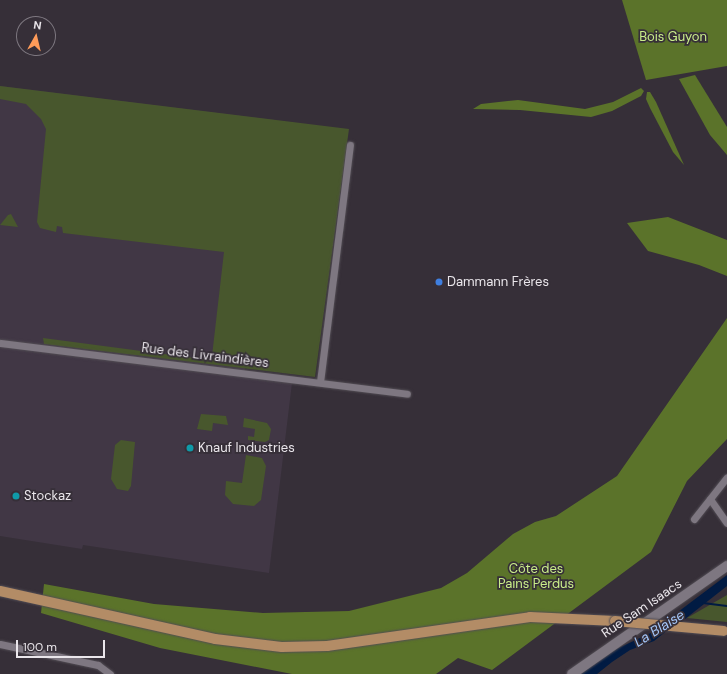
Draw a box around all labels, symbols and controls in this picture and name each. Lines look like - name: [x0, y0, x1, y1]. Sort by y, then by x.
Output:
- north arrow: [16, 16, 56, 56]
- text: N: [33, 18, 42, 33]
- park label: Bois Guyon: [639, 29, 707, 45]
- place label: Dammann Frères: [447, 274, 549, 290]
- marker: Dammann Frères: [434, 277, 444, 287]
- street label: Rue des Livraindières: [141, 340, 269, 372]
- place label: Knauf Industries: [198, 440, 295, 456]
- marker: Knauf Industries: [185, 443, 195, 453]
- place label: Stockaz: [24, 488, 71, 504]
- marker: Stockaz: [11, 491, 21, 501]
- park label: Côte des Pains Perdus: [498, 562, 574, 593]
- street label: Rue Sam Isaacs: [599, 576, 685, 642]
- water label: La Blaise: [631, 606, 687, 650]
- scale bar: [18, 632, 107, 658]
- text: 100 m: [23, 639, 57, 655]

